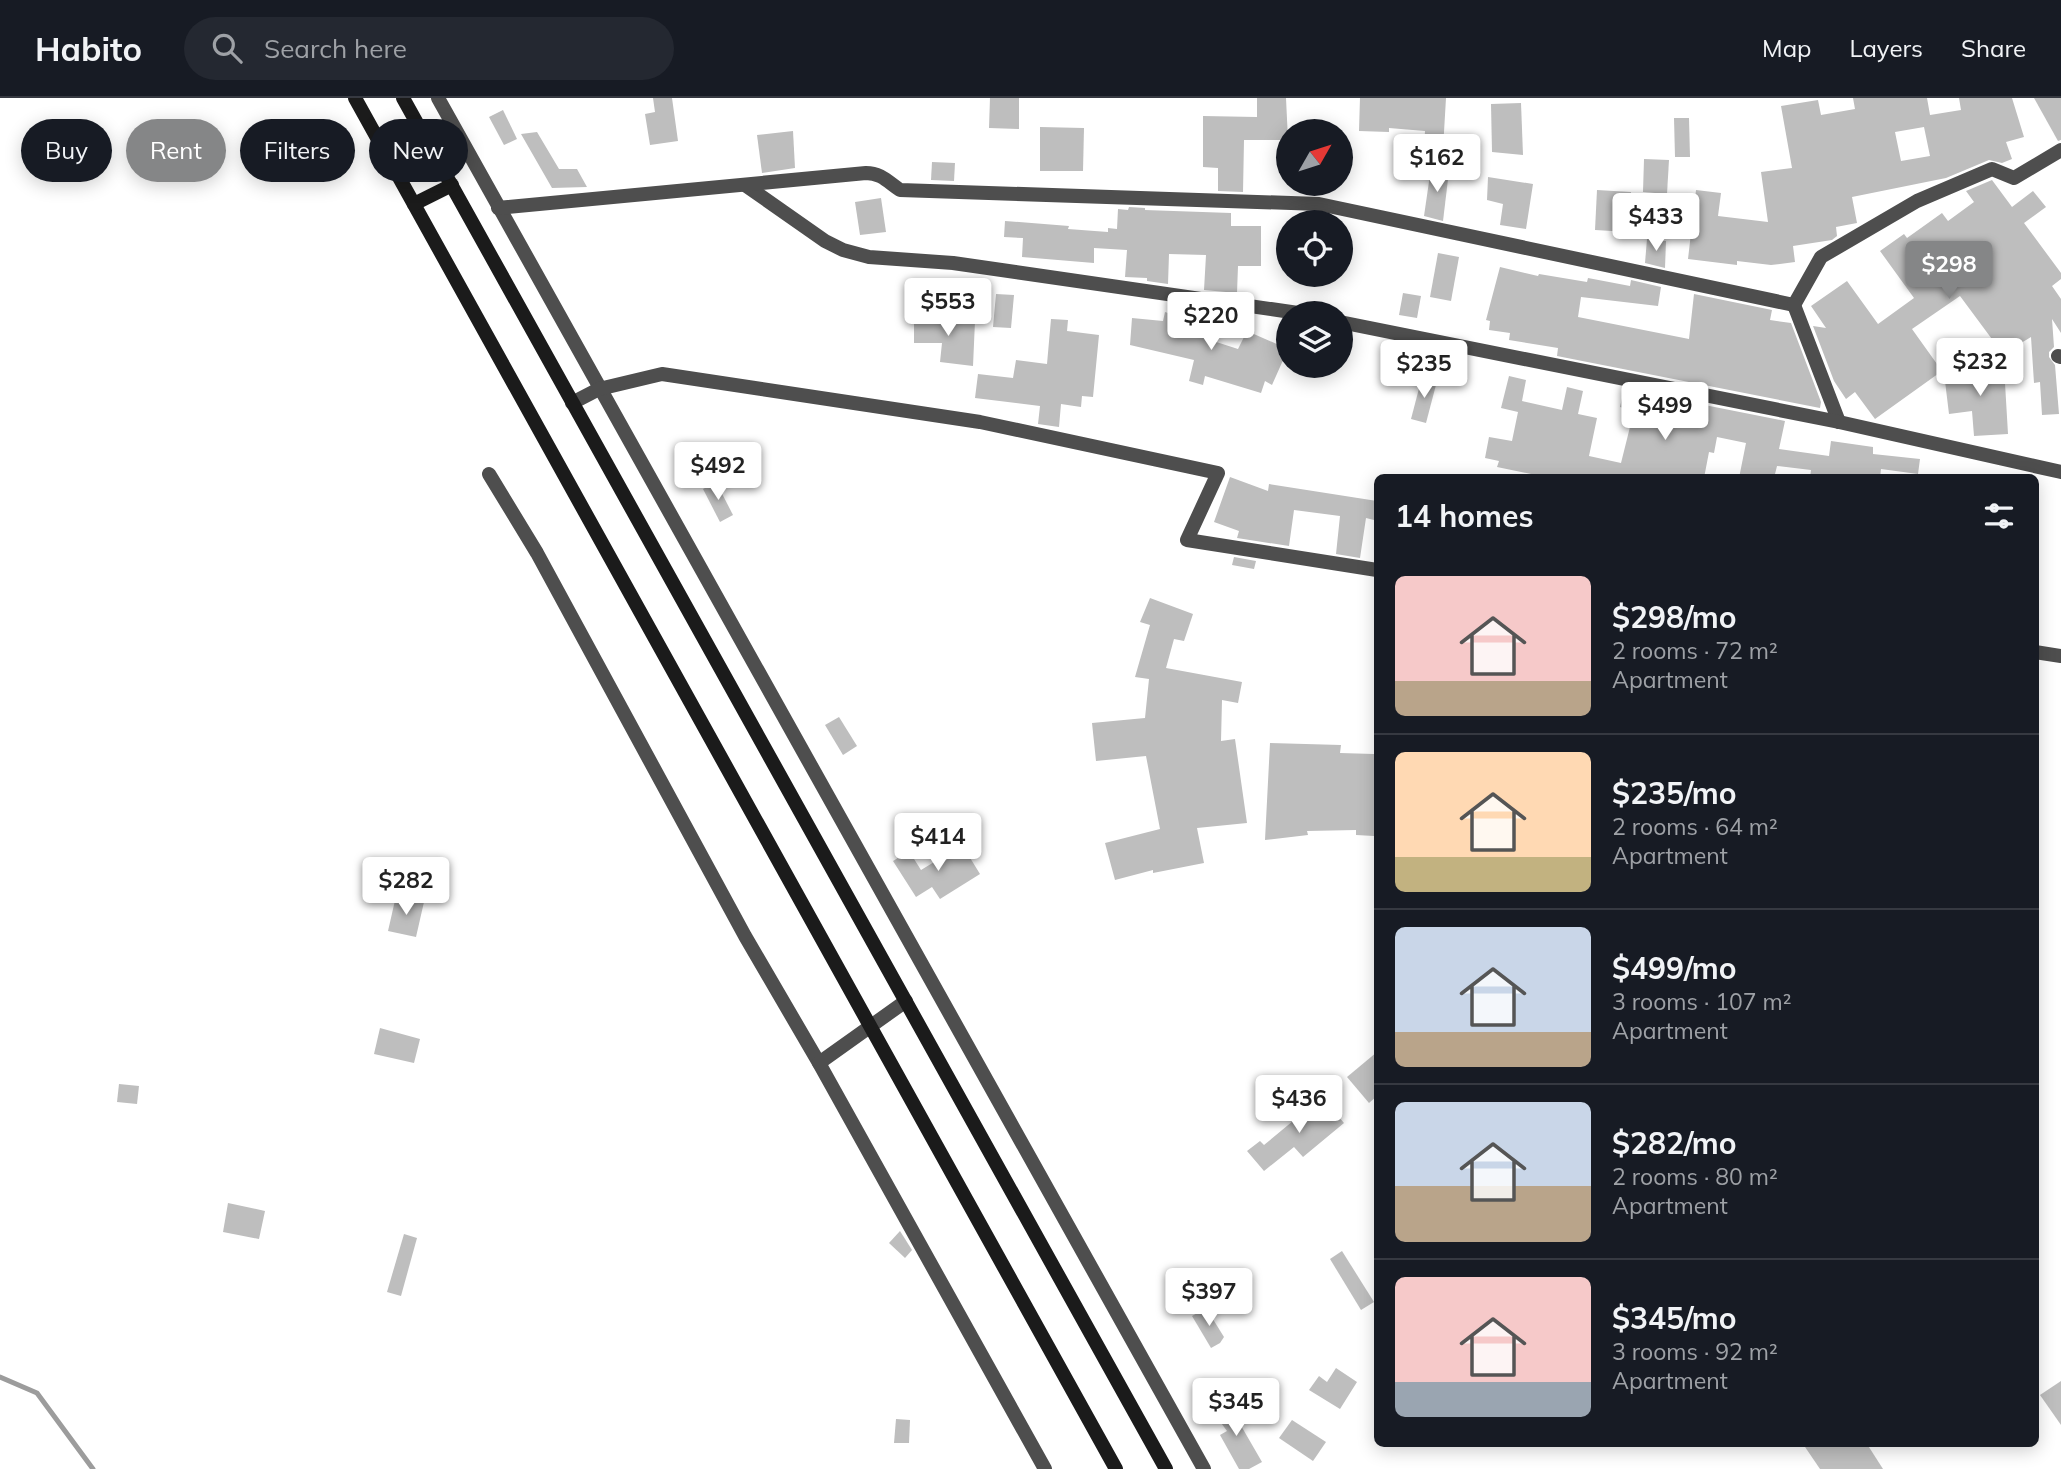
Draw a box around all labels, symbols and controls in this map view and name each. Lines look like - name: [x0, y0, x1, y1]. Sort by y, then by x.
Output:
- search box: [184, 17, 674, 80]
- text: Habito: [35, 28, 142, 69]
- icon: search: [208, 29, 246, 67]
- text: Search here: [264, 32, 407, 65]
- text: Map: [1762, 33, 1811, 63]
- text: Layers: [1849, 33, 1923, 63]
- text: Share: [1961, 33, 2026, 63]
- chip: Buy: [21, 119, 112, 182]
- chip: Rent: [126, 119, 226, 182]
- chip: Filters: [240, 119, 355, 182]
- chip: New: [369, 119, 468, 182]
- north arrow: [1276, 119, 1353, 196]
- map controls: [1276, 119, 1353, 378]
- pin: $162: [1396, 134, 1478, 194]
- text: $162: [1409, 142, 1465, 171]
- pin: $433: [1615, 194, 1697, 253]
- text: $433: [1628, 201, 1684, 230]
- button: locate: [1276, 210, 1353, 287]
- pin: $298: [1908, 242, 1990, 301]
- text: $298: [1921, 249, 1977, 278]
- pin: $553: [907, 278, 989, 338]
- text: $553: [920, 286, 976, 315]
- pin: $220: [1170, 292, 1252, 352]
- text: $220: [1183, 300, 1239, 329]
- button: layers: [1276, 301, 1353, 378]
- pin: $232: [1939, 338, 2021, 398]
- pin: $235: [1383, 341, 1465, 400]
- text: $232: [1952, 346, 2008, 375]
- text: $235: [1396, 348, 1452, 377]
- pin: $499: [1624, 382, 1706, 442]
- text: $499: [1637, 390, 1693, 419]
- pin: $492: [677, 442, 759, 502]
- text: $492: [690, 450, 746, 479]
- text: 14 homes: [1395, 497, 1534, 535]
- icon: filters: [1980, 497, 2018, 535]
- text: $298/mo: [1612, 598, 1736, 636]
- icon: home: [1451, 604, 1535, 688]
- text: 2 rooms · 72 m²: [1612, 636, 1778, 665]
- text: Apartment: [1612, 665, 1728, 694]
- text: $235/mo: [1612, 774, 1736, 812]
- icon: home: [1451, 780, 1535, 864]
- text: 2 rooms · 64 m²: [1612, 812, 1778, 841]
- pin: $414: [897, 814, 979, 873]
- text: $414: [910, 821, 966, 850]
- text: Apartment: [1612, 841, 1728, 870]
- pin: $282: [365, 858, 447, 917]
- text: $282: [378, 865, 434, 894]
- text: $499/mo: [1612, 949, 1736, 987]
- icon: home: [1451, 955, 1535, 1039]
- text: 3 rooms · 107 m²: [1612, 987, 1792, 1016]
- text: Apartment: [1612, 1016, 1728, 1045]
- pin: $436: [1258, 1076, 1340, 1135]
- text: $436: [1271, 1083, 1327, 1112]
- text: $282/mo: [1612, 1124, 1736, 1162]
- icon: home: [1451, 1130, 1535, 1214]
- text: 2 rooms · 80 m²: [1612, 1162, 1778, 1191]
- text: Apartment: [1612, 1191, 1728, 1220]
- pin: $397: [1168, 1268, 1250, 1328]
- text: $397: [1181, 1276, 1237, 1305]
- text: $345/mo: [1612, 1299, 1736, 1337]
- icon: home: [1451, 1305, 1535, 1389]
- text: 3 rooms · 92 m²: [1612, 1337, 1778, 1366]
- text: Apartment: [1612, 1366, 1728, 1395]
- pin: $345: [1195, 1378, 1277, 1438]
- text: $345: [1208, 1386, 1264, 1415]

